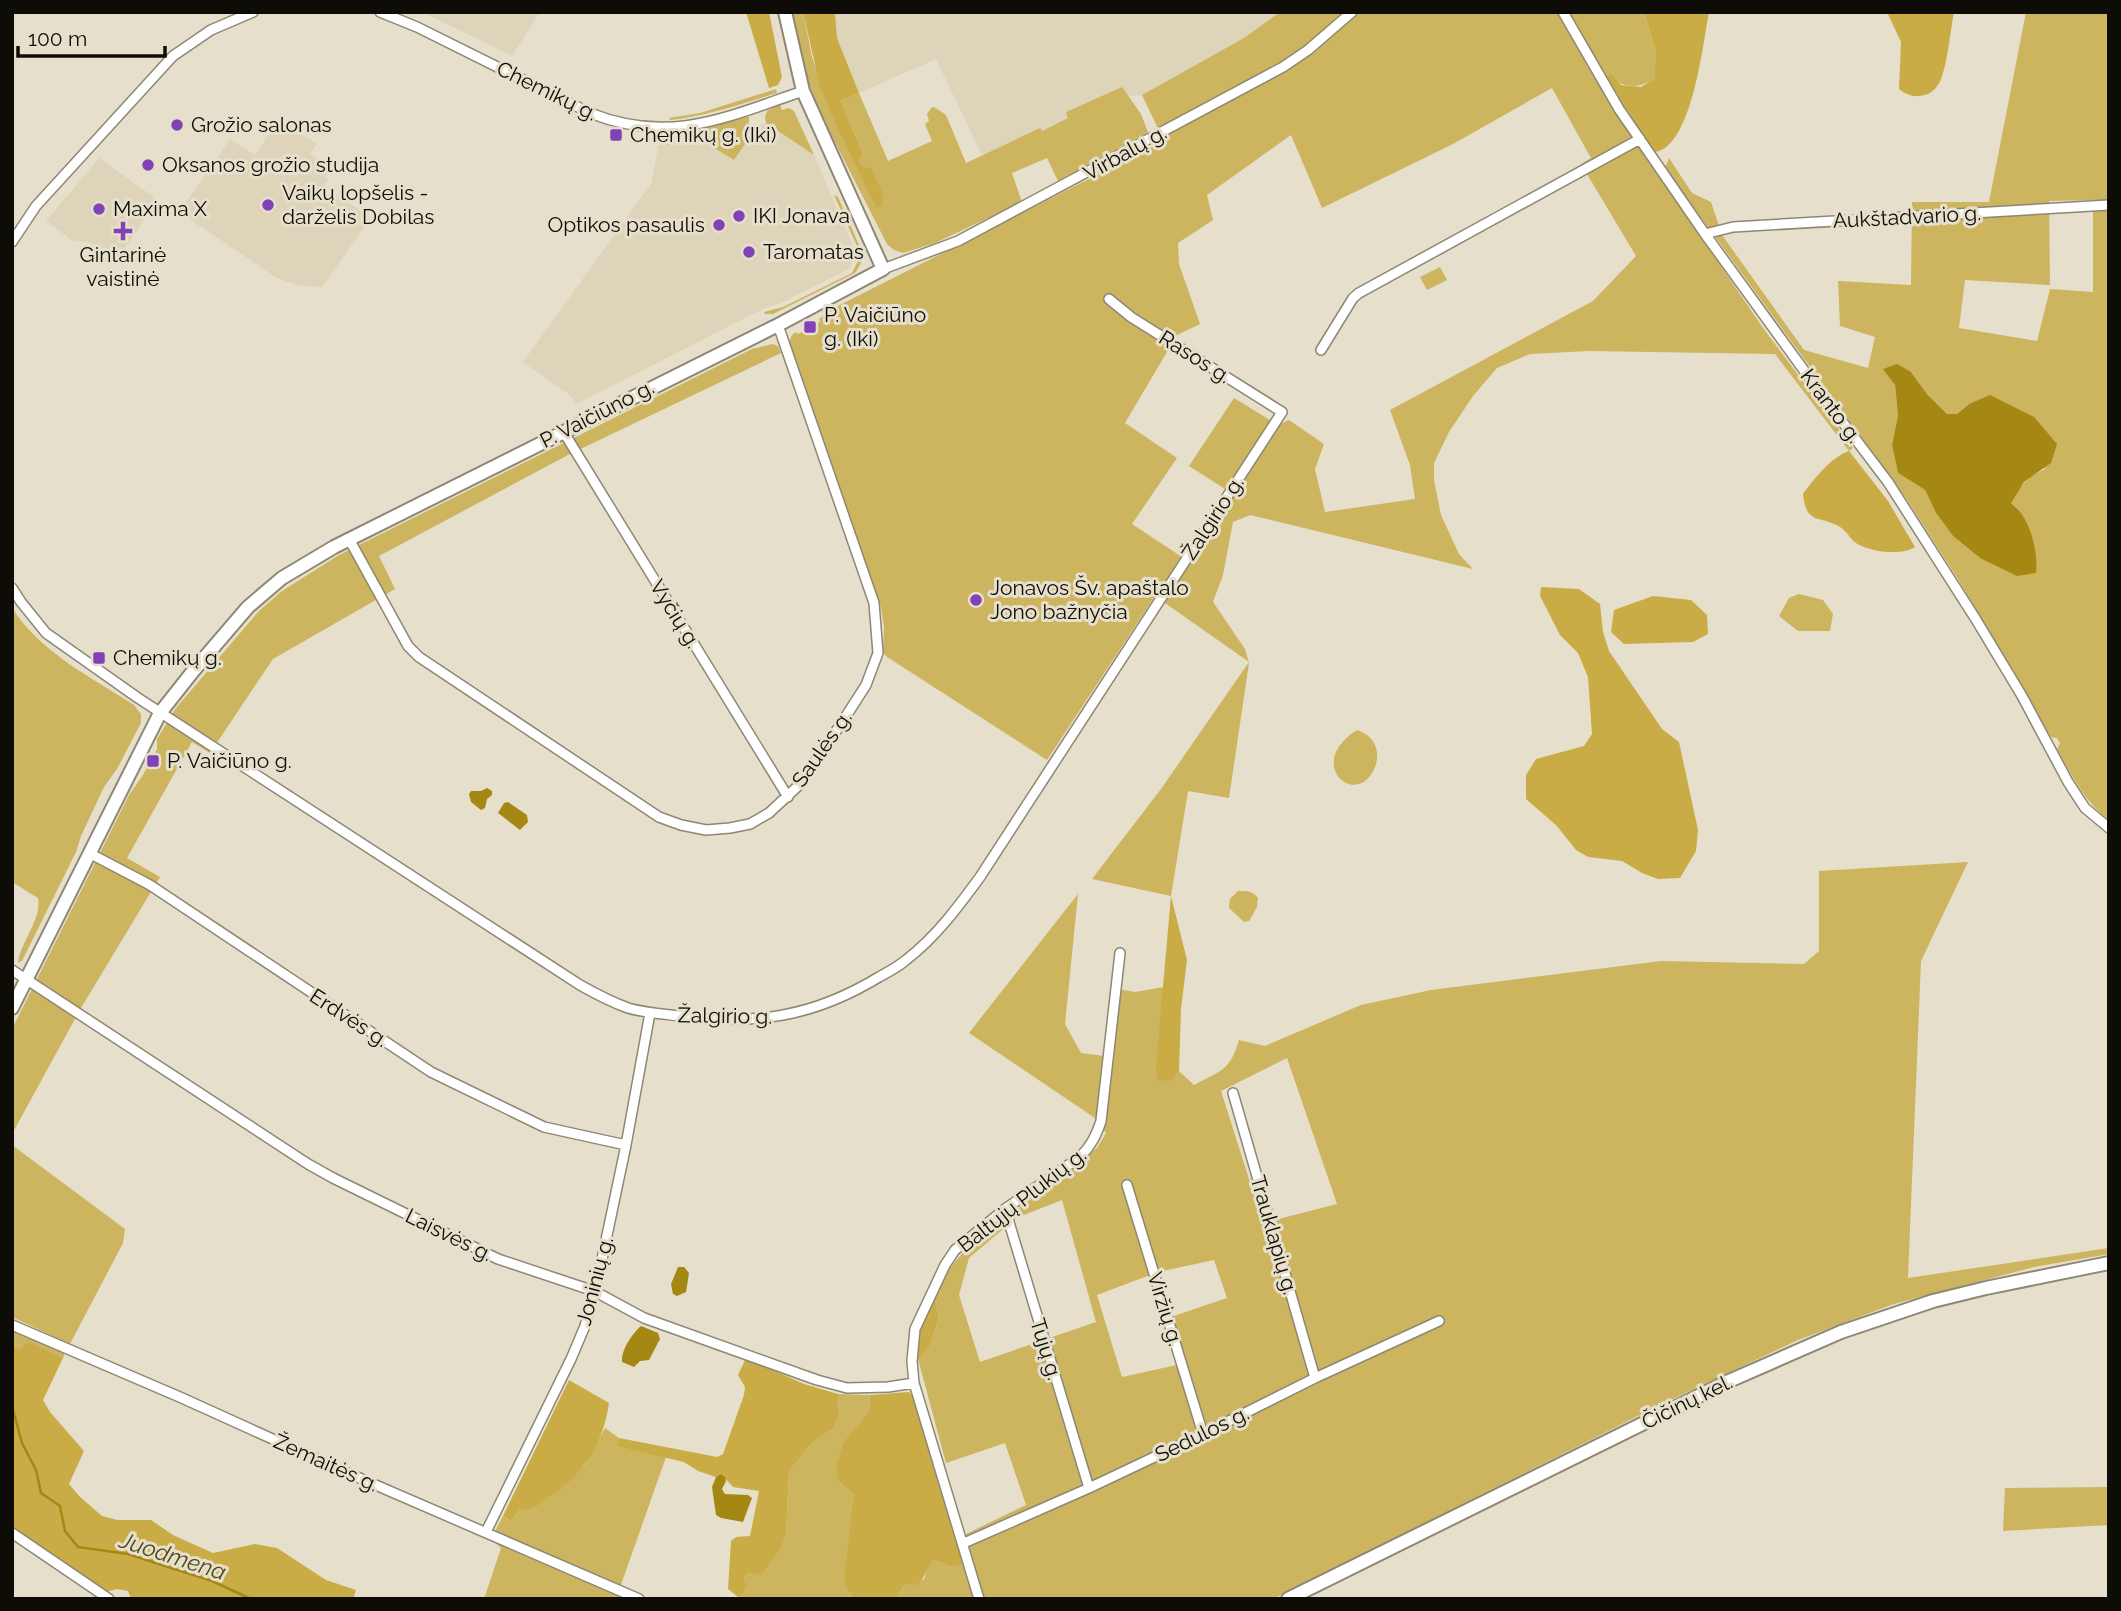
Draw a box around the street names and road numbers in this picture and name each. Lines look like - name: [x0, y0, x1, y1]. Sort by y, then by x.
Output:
- street label: Chemikų g.: [493, 55, 602, 126]
- street label: Virbalų g.: [1079, 120, 1171, 186]
- street label: Aukštadvario g.: [1832, 200, 1982, 233]
- street label: Rasos g.: [1155, 325, 1236, 388]
- street label: Kranto g.: [1796, 364, 1867, 448]
- street label: P. Vaičiūno g.: [536, 374, 658, 453]
- street label: Žalgirio g.: [1176, 471, 1249, 564]
- street label: Vyčių g.: [645, 575, 706, 653]
- street label: Saulės g.: [786, 706, 857, 792]
- street label: Erdvės g.: [305, 983, 393, 1052]
- street label: Žalgirio g.: [677, 1002, 773, 1029]
- street label: Baltųjų Plukių g.: [952, 1142, 1091, 1258]
- street label: Trauklapių g.: [1246, 1172, 1303, 1297]
- street label: Laisvės g.: [402, 1203, 497, 1266]
- street label: Joninių g.: [571, 1234, 618, 1328]
- street label: Viržių g.: [1142, 1269, 1189, 1349]
- street label: Tujų g.: [1025, 1315, 1068, 1383]
- street label: Čičinų kel.: [1637, 1369, 1736, 1434]
- street label: Sedulos g.: [1151, 1400, 1253, 1467]
- street label: Žemaitės g.: [270, 1428, 383, 1497]

